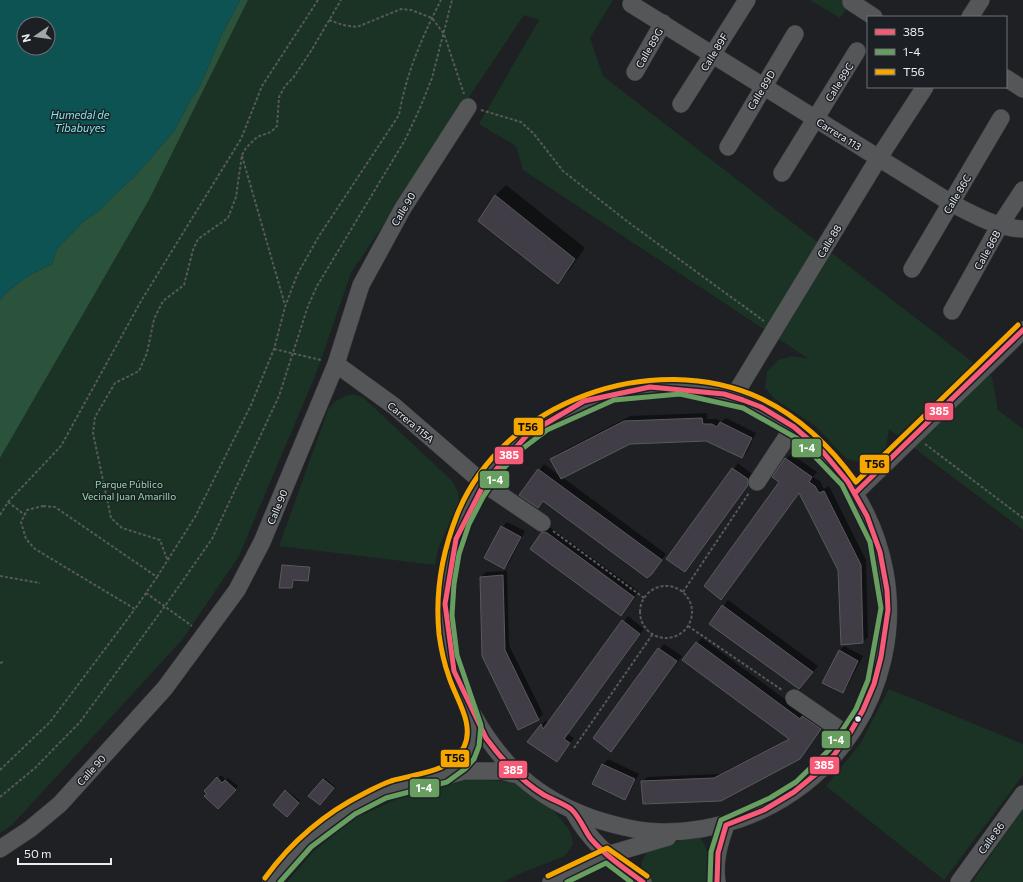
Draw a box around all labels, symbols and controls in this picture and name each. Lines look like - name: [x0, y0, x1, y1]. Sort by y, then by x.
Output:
- north arrow: [16, 16, 56, 56]
- legend: [867, 16, 1007, 88]
- text: 385: [903, 24, 924, 38]
- street label: Calle 89G: [633, 26, 665, 70]
- street label: Calle 89F: [698, 31, 730, 73]
- text: N: [19, 33, 33, 44]
- text: 1-4: [903, 44, 920, 58]
- street label: Calle 89C: [822, 60, 856, 104]
- text: T56: [903, 64, 925, 78]
- street label: Calle 89D: [745, 68, 777, 112]
- water label: Humedal de Tibabuyes: [51, 108, 110, 134]
- street label: Carrera 113: [814, 116, 864, 153]
- street label: Calle 86C: [941, 172, 973, 216]
- street label: Calle 90: [388, 190, 418, 228]
- street label: Calle 88: [814, 222, 844, 260]
- street label: Calle 86B: [971, 228, 1003, 272]
- street label: Carrera 115A: [385, 399, 437, 445]
- line badge: 385: [924, 402, 954, 421]
- text: 385: [929, 404, 949, 417]
- line badge: T56: [513, 417, 544, 436]
- text: T56: [518, 420, 538, 433]
- line badge: 1-4: [791, 438, 822, 458]
- text: 1-4: [799, 441, 815, 454]
- line badge: 385: [494, 446, 524, 465]
- text: 385: [499, 448, 519, 461]
- line badge: T56: [859, 454, 890, 474]
- text: T56: [865, 457, 885, 470]
- line badge: 1-4: [479, 470, 510, 489]
- text: 1-4: [487, 473, 503, 486]
- park label: Parque Público Vecinal Juan Amarillo: [82, 478, 176, 502]
- street label: Calle 90: [264, 488, 290, 526]
- unlabelled marker: [853, 714, 863, 724]
- line badge: 1-4: [821, 730, 851, 749]
- text: 1-4: [828, 733, 844, 746]
- line badge: T56: [440, 749, 470, 768]
- text: T56: [445, 751, 465, 764]
- street label: Calle 90: [74, 752, 108, 788]
- line badge: 385: [809, 756, 840, 775]
- text: 385: [814, 758, 834, 771]
- line badge: 385: [498, 760, 528, 779]
- text: 385: [503, 763, 523, 776]
- line badge: 1-4: [409, 778, 440, 798]
- text: 1-4: [416, 781, 432, 794]
- street label: Calle 86: [975, 820, 1007, 856]
- scale bar: [18, 840, 111, 866]
- text: 50 m: [24, 846, 52, 860]

